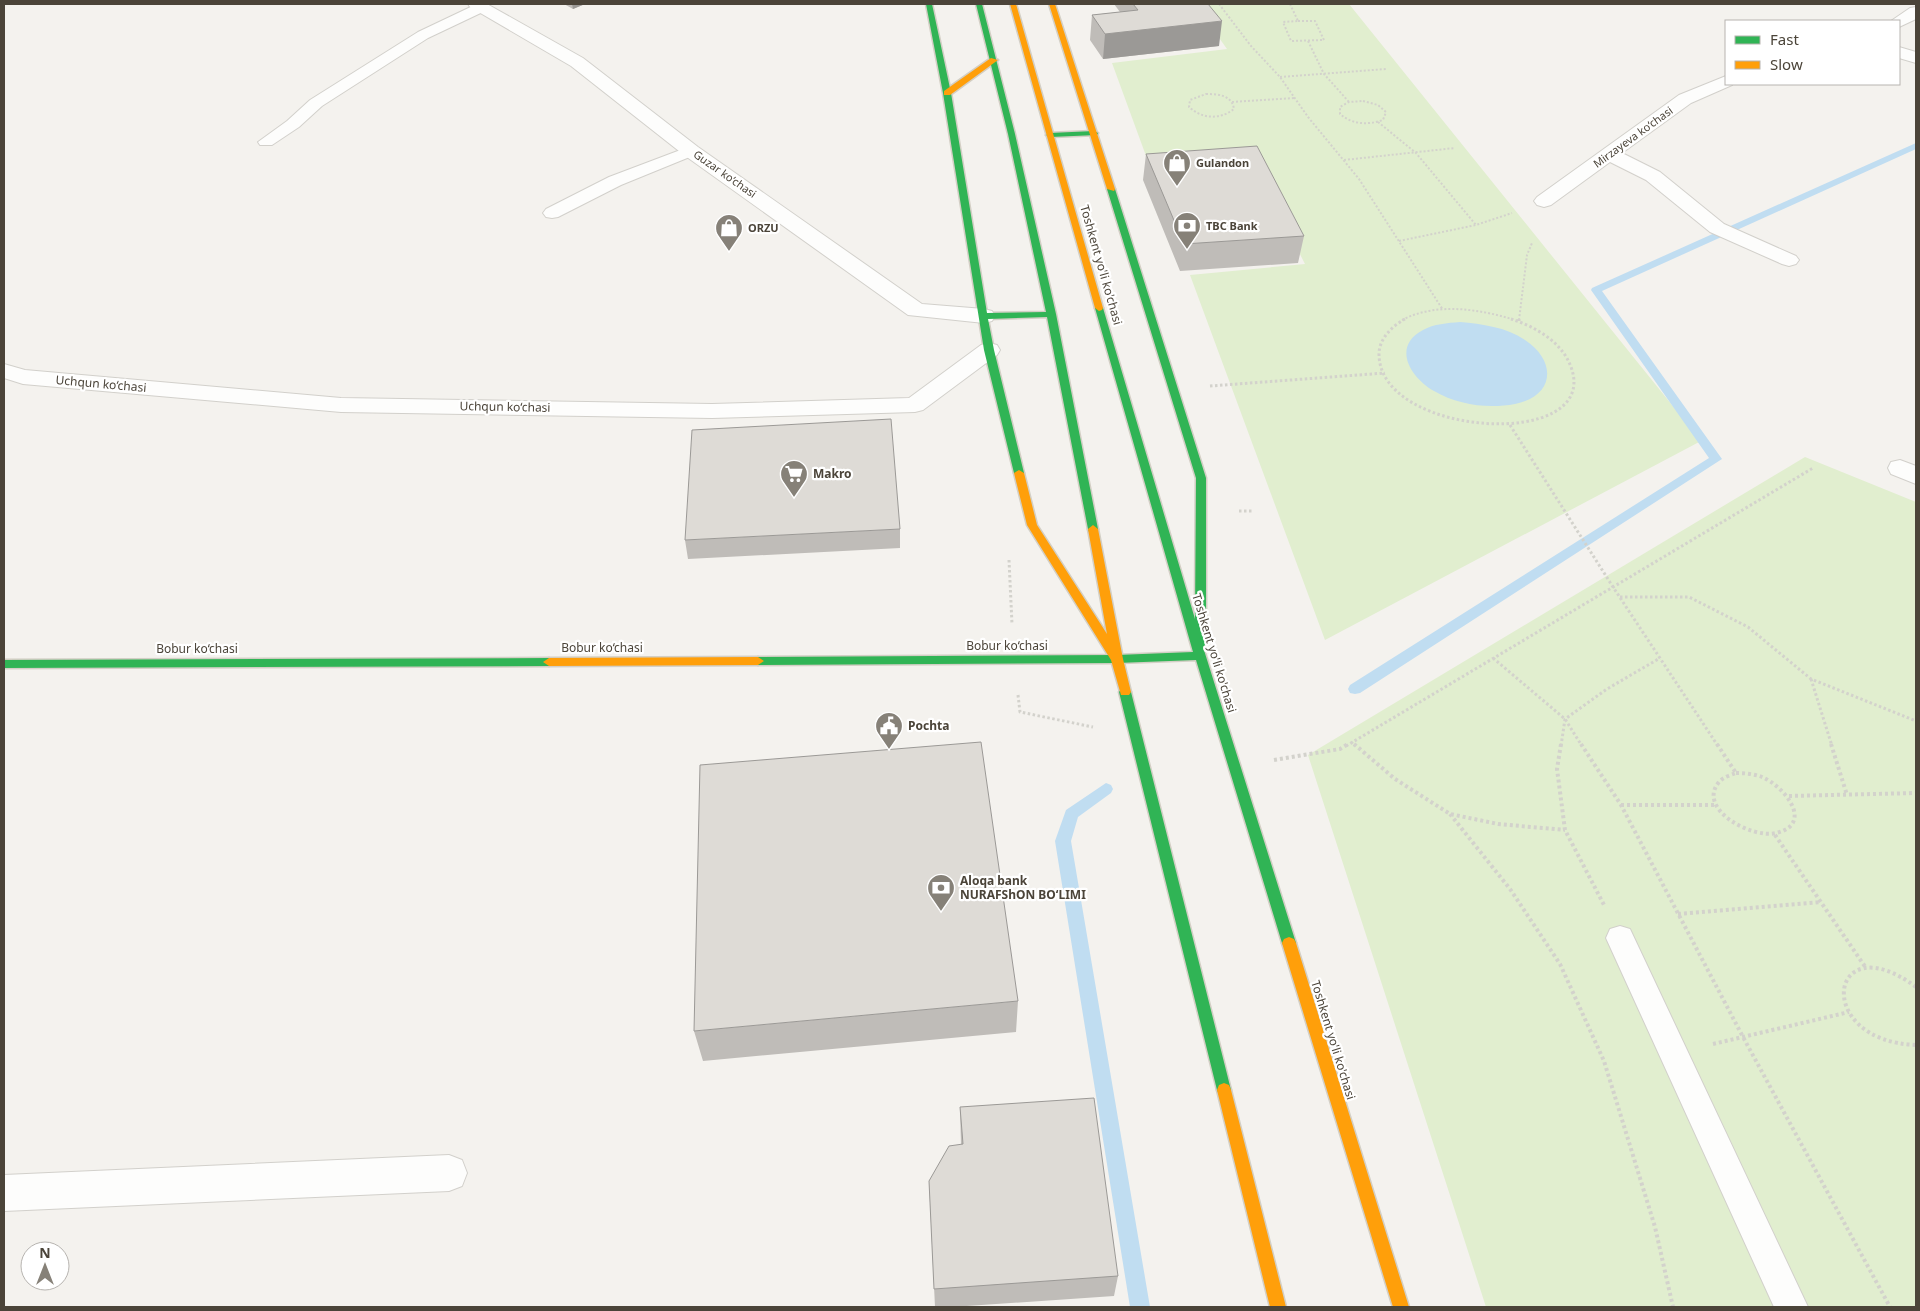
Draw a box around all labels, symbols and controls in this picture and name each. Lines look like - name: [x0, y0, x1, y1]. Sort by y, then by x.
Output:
- legend: [1725, 20, 1900, 85]
- text: Fast: [1770, 29, 1799, 49]
- text: Slow: [1770, 54, 1803, 74]
- street label: Mirzayeva ko‘chasi: [1590, 103, 1676, 171]
- street label: Guzar ko‘chasi: [691, 146, 760, 201]
- shop icon: Gulandon: [1162, 148, 1192, 187]
- place label: Gulandon: [1196, 155, 1249, 170]
- street label: Toshkent yo'li ko'chasi: [1076, 203, 1127, 327]
- bank icon: TBC Bank: [1172, 211, 1202, 250]
- shop icon: ORZU: [714, 213, 744, 252]
- place label: TBC Bank: [1206, 218, 1258, 233]
- place label: ORZU: [748, 220, 779, 235]
- street label: Uchqun ko‘chasi: [55, 371, 147, 396]
- street label: Uchqun ko‘chasi: [459, 397, 551, 416]
- supermarket icon: Makro: [779, 459, 809, 498]
- place label: Makro: [813, 465, 852, 482]
- street label: Toshkent yo'li ko'chasi: [1188, 591, 1241, 715]
- street label: Bobur ko‘chasi: [966, 637, 1048, 654]
- street label: Bobur ko‘chasi: [561, 639, 643, 656]
- street label: Bobur ko‘chasi: [156, 640, 238, 657]
- public building icon: Pochta: [874, 711, 904, 750]
- place label: Pochta: [908, 717, 949, 734]
- place label: Aloqa bank NURAFShON BO‘LIMI: [960, 872, 1086, 903]
- bank icon: Aloqa bank NURAFShON BO‘LIMI: [926, 873, 956, 912]
- street label: Toshkent yo'li ko'chasi: [1307, 978, 1360, 1102]
- north arrow: [20, 1241, 70, 1291]
- text: N: [39, 1243, 51, 1262]

